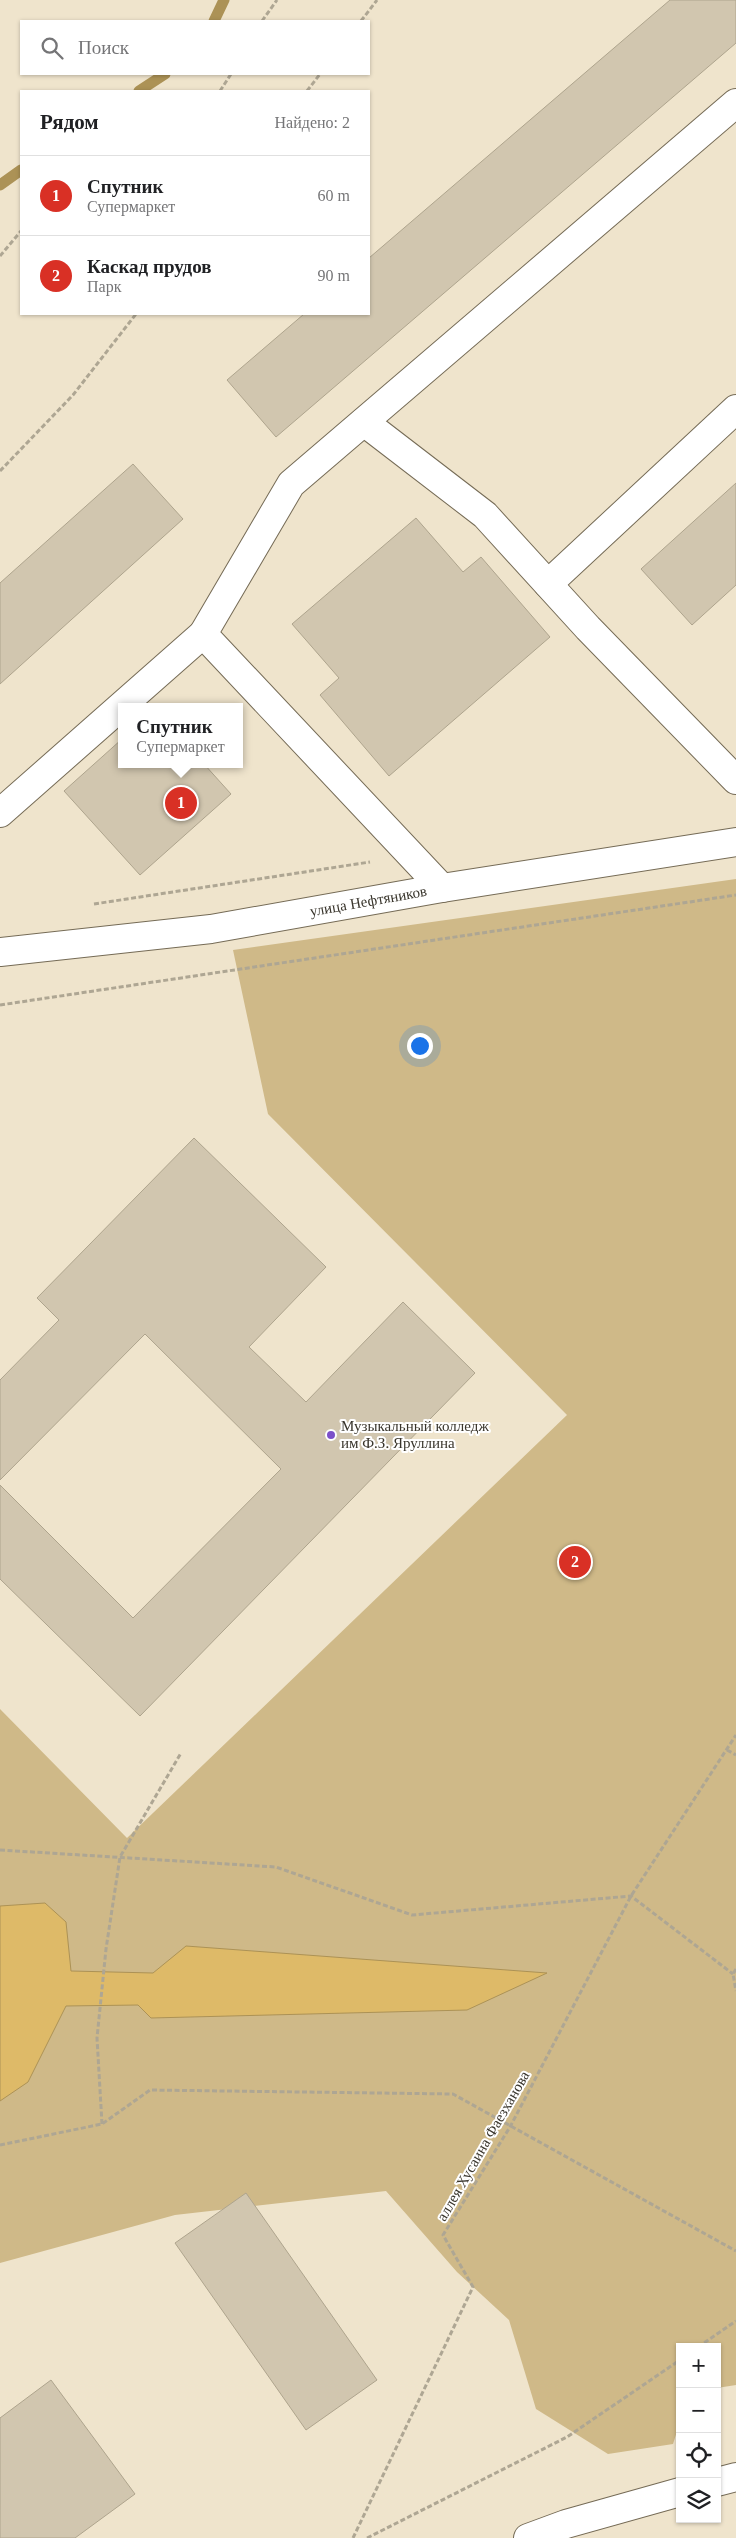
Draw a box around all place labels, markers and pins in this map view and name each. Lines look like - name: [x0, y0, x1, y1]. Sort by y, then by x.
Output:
- pin: 1: [165, 784, 197, 822]
- place label: Музыкальный колледж им Ф.З. Яруллина: [341, 1418, 489, 1451]
- marker: Музыкальный колледж им Ф.З. Яруллина: [325, 1429, 337, 1441]
- pin: 2: [559, 1543, 591, 1581]

